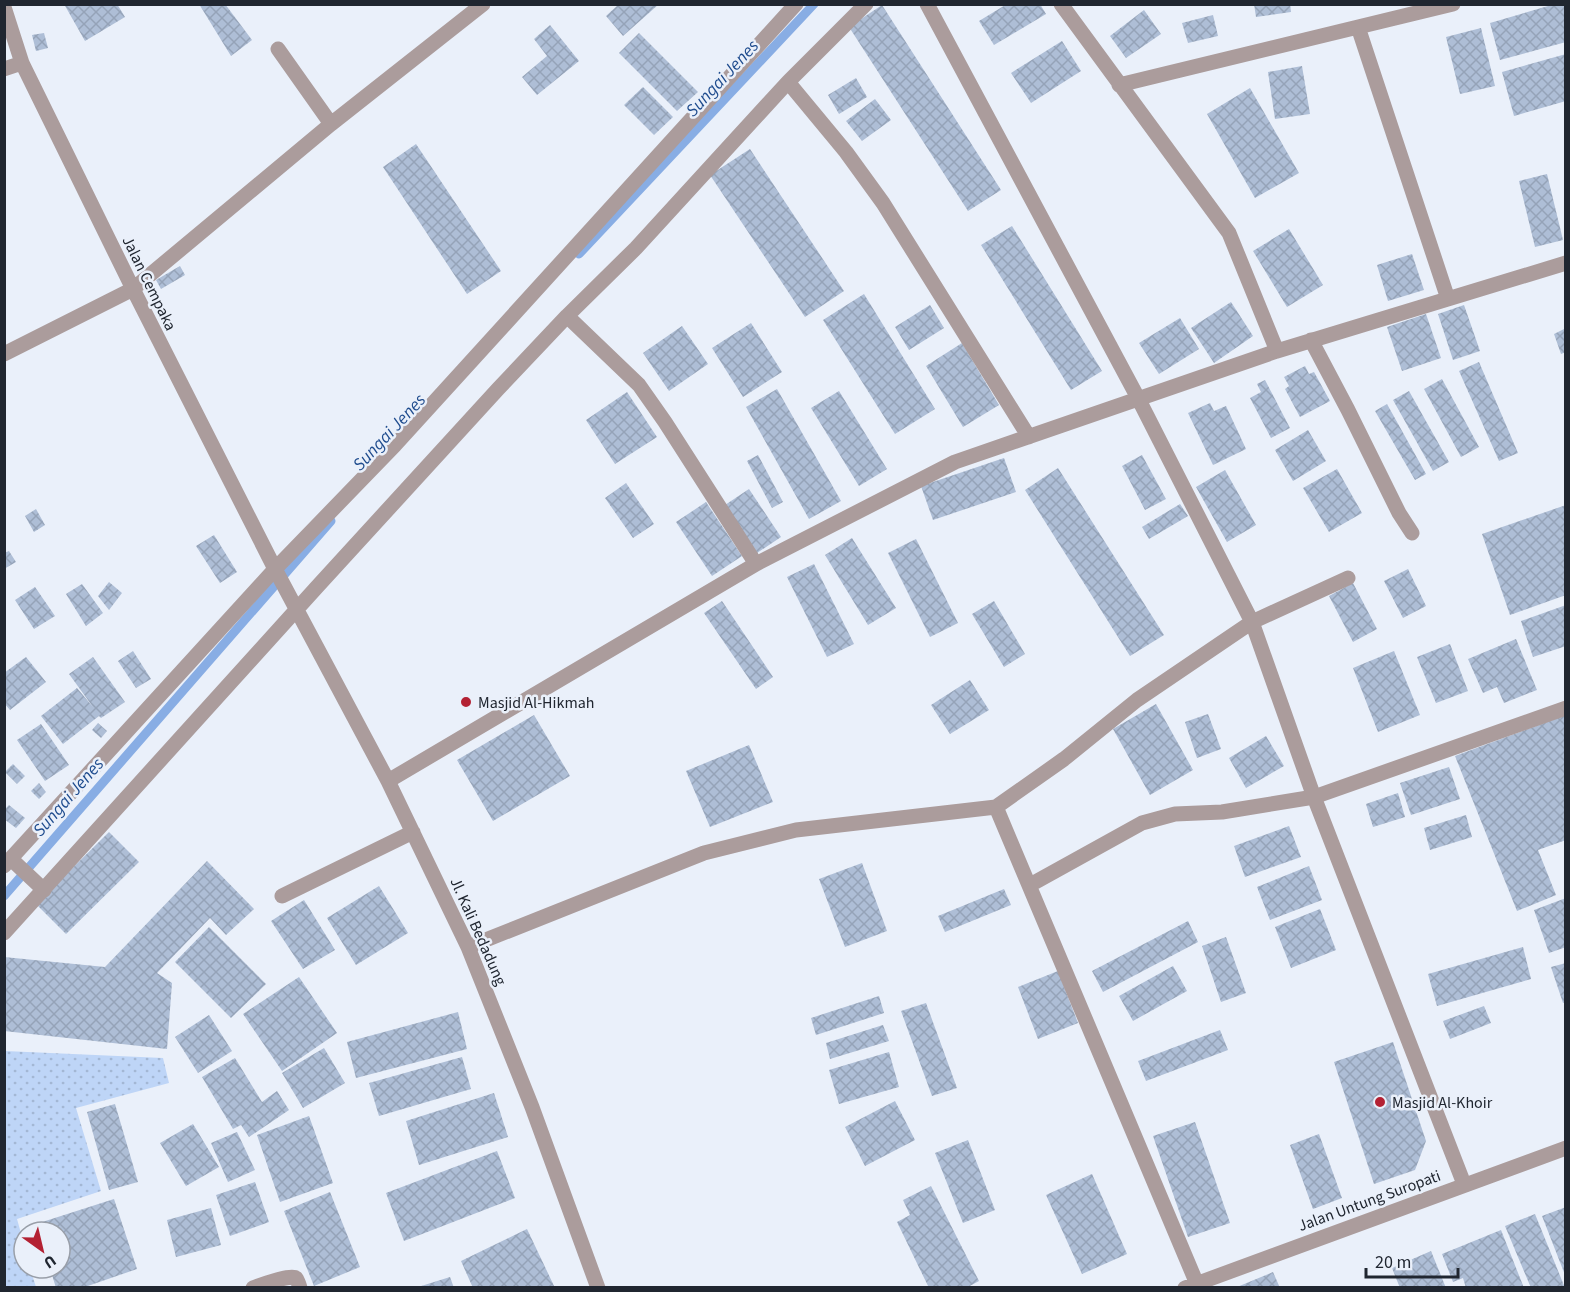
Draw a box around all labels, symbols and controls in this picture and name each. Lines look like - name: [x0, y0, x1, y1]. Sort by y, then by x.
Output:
- water label: Sungai Jenes: [680, 34, 765, 122]
- street label: Jalan Cempaka: [117, 232, 182, 334]
- water label: Sungai Jenes: [347, 388, 432, 476]
- place label: Masjid Al-Hikmah: [478, 692, 594, 714]
- marker: Masjid Al-Hikmah: [459, 695, 473, 709]
- water label: Sungai Jenes: [27, 752, 110, 842]
- street label: Jl. Kali Bedadung: [444, 874, 512, 989]
- place label: Masjid Al-Khoir: [1392, 1092, 1493, 1114]
- marker: Masjid Al-Khoir: [1373, 1095, 1387, 1109]
- street label: Jalan Untung Suropati: [1295, 1165, 1444, 1237]
- north arrow: [12, 1220, 72, 1280]
- scale bar: [1366, 1241, 1458, 1279]
- text: U: [39, 1250, 60, 1274]
- text: 20 m: [1375, 1250, 1411, 1275]

